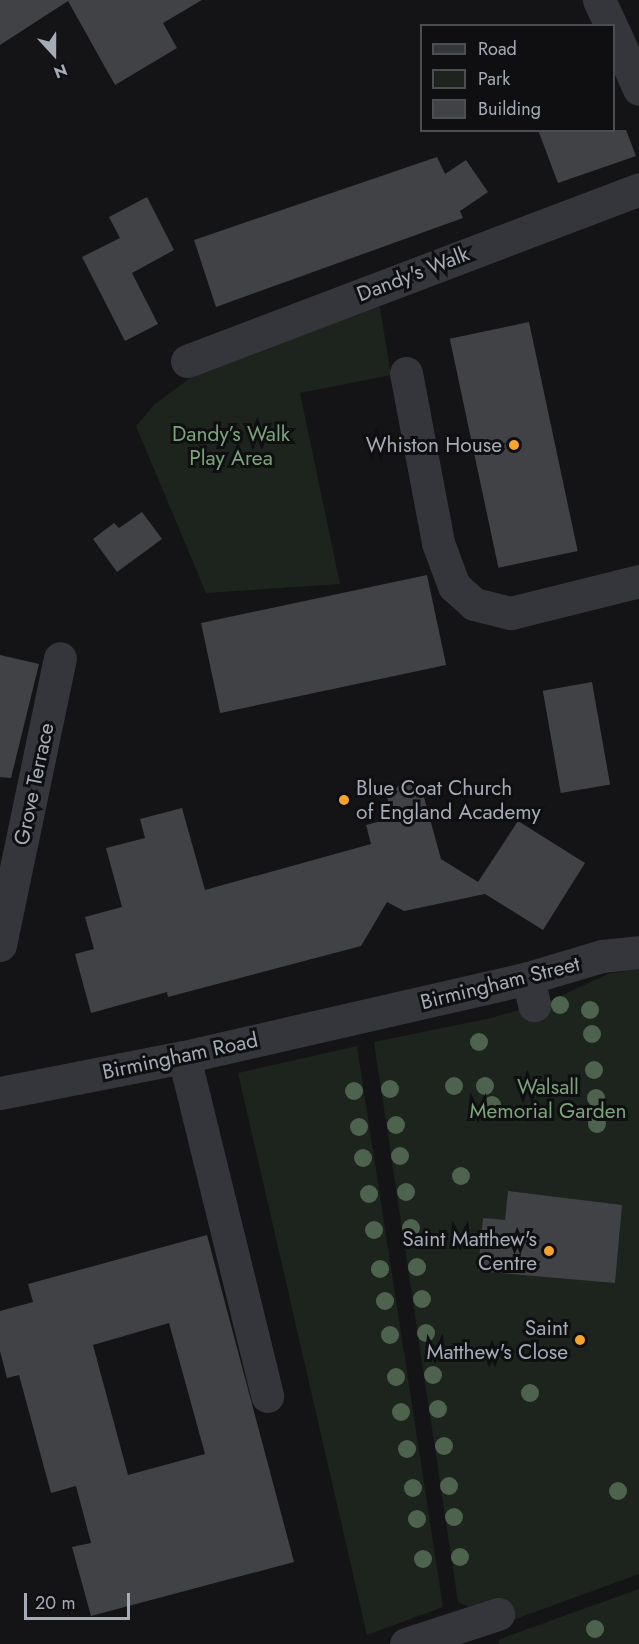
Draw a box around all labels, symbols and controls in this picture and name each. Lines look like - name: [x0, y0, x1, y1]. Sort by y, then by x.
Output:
- north arrow: [24, 24, 84, 84]
- legend: [420, 24, 615, 132]
- text: Road: [478, 36, 517, 62]
- text: N: [51, 58, 71, 84]
- text: Park: [478, 66, 510, 92]
- text: Building: [478, 96, 541, 122]
- street label: Dandy's Walk: [353, 241, 473, 307]
- park label: Dandy’s Walk Play Area: [172, 421, 290, 471]
- place label: Whiston House: [366, 432, 502, 458]
- marker: Whiston House: [507, 438, 521, 452]
- street label: Grove Terrace: [9, 721, 59, 847]
- place label: Blue Coat Church of England Academy: [356, 775, 541, 825]
- marker: Blue Coat Church of England Academy: [337, 793, 351, 807]
- street label: Birmingham Street: [418, 951, 582, 1015]
- street label: Birmingham Road: [100, 1027, 260, 1085]
- park label: Walsall Memorial Garden: [470, 1074, 626, 1124]
- place label: Saint Matthew's Centre: [402, 1226, 537, 1276]
- marker: Saint Matthew's Centre: [542, 1244, 556, 1258]
- place label: Saint Matthew's Close: [426, 1315, 568, 1365]
- marker: Saint Matthew's Close: [573, 1333, 587, 1347]
- scale bar: [27, 1581, 134, 1619]
- text: 20 m: [35, 1590, 75, 1616]

